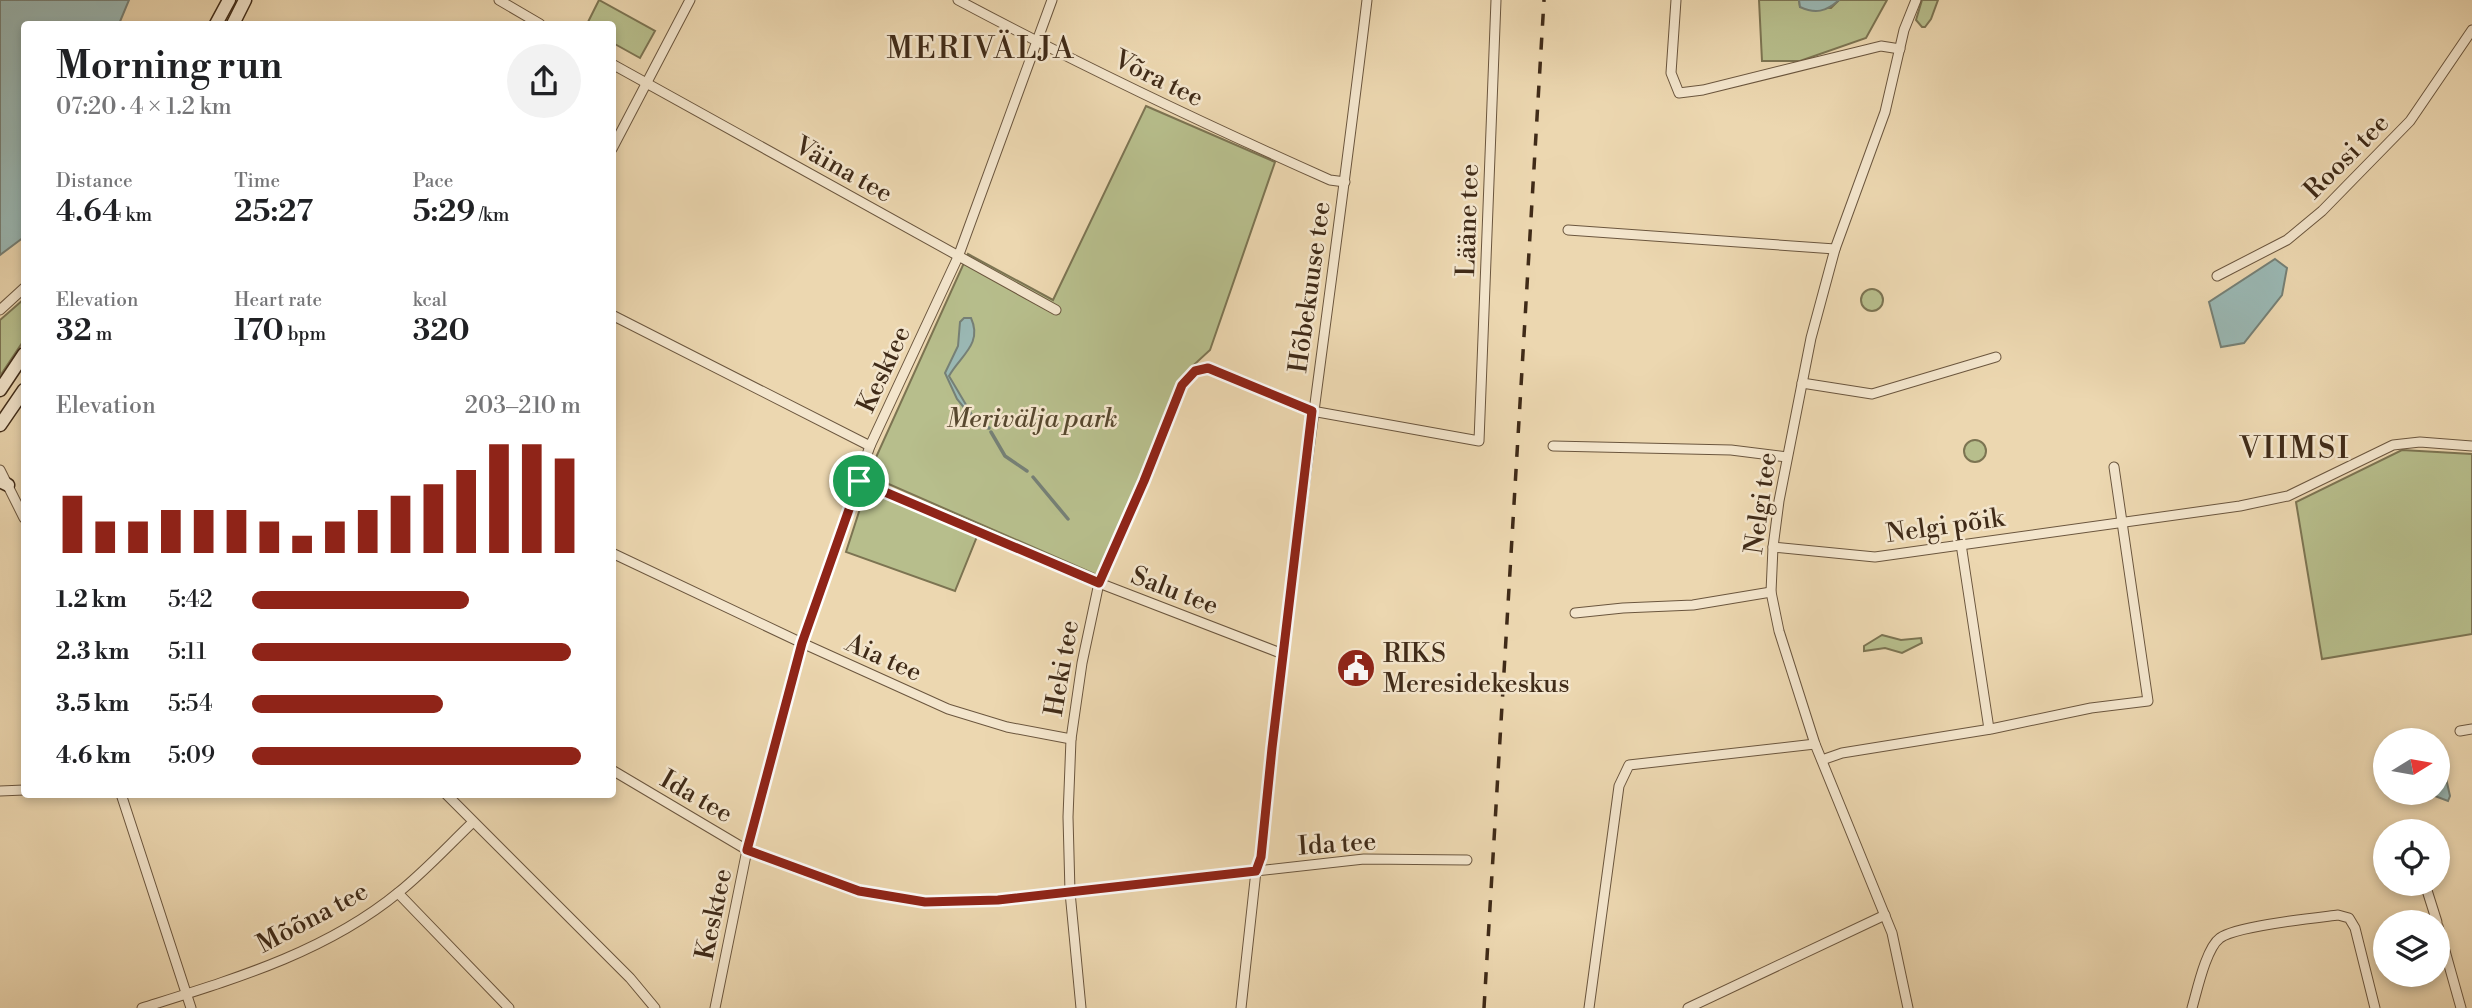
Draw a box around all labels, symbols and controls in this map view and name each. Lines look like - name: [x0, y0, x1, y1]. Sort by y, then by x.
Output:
- district label: MERIVÄLJA: [886, 29, 1076, 68]
- text: Morning run: [56, 43, 282, 90]
- street label: Võra tee: [1108, 43, 1209, 114]
- button: share: [507, 44, 581, 118]
- text: 07:20 · 4 × 1.2 km: [56, 93, 232, 121]
- street label: Roosi tee: [2297, 107, 2396, 206]
- street label: Väina tee: [788, 129, 898, 210]
- street label: Lääne tee: [1450, 163, 1486, 277]
- text: Distance: [56, 169, 133, 193]
- text: Time: [234, 169, 280, 193]
- text: Pace: [413, 169, 453, 193]
- text: 4.64: [56, 193, 122, 231]
- text: 25:27: [234, 193, 313, 231]
- text: 5:29: [413, 193, 475, 231]
- street label: Hõbekuuse tee: [1282, 199, 1338, 375]
- text: km: [122, 203, 152, 227]
- text: /km: [475, 203, 509, 227]
- text: Elevation: [56, 288, 138, 312]
- text: Heart rate: [234, 288, 322, 312]
- text: kcal: [413, 288, 447, 312]
- text: 32: [56, 312, 92, 350]
- text: 170: [234, 312, 284, 350]
- text: 320: [413, 312, 470, 350]
- street label: Kesktee: [850, 321, 918, 418]
- text: m: [92, 322, 112, 346]
- text: bpm: [284, 322, 326, 346]
- text: Elevation: [56, 392, 156, 420]
- text: 203–210 m: [465, 392, 581, 420]
- park label: Merivälja park: [946, 403, 1118, 435]
- district label: VIIMSI: [2238, 430, 2351, 468]
- street label: Nelgi tee: [1738, 450, 1784, 556]
- pin: [829, 451, 889, 511]
- icon: arrive: [840, 462, 878, 500]
- street label: Nelgi põik: [1884, 502, 2008, 550]
- street label: Salu tee: [1126, 560, 1223, 622]
- text: 1.2 km: [56, 586, 127, 614]
- text: 5:42: [168, 586, 213, 614]
- street label: Heki tee: [1038, 618, 1086, 719]
- street label: Aia tee: [840, 627, 927, 689]
- text: 2.3 km: [56, 638, 129, 666]
- text: 5:11: [168, 638, 206, 666]
- place label: RIKS Meresidekeskus: [1383, 638, 1570, 700]
- public building icon: RIKS Meresidekeskus: [1335, 647, 1377, 689]
- text: 3.5 km: [56, 690, 129, 718]
- text: 5:54: [168, 690, 213, 718]
- north arrow: [2373, 728, 2450, 805]
- map controls: [2373, 728, 2450, 987]
- text: 4.6 km: [56, 742, 131, 770]
- text: 5:09: [168, 742, 215, 770]
- street label: Ida tee: [655, 763, 738, 830]
- button: locate: [2373, 819, 2450, 896]
- street label: Ida tee: [1297, 825, 1377, 863]
- street label: Kesktee: [689, 866, 739, 963]
- street label: Mõõna tee: [251, 875, 374, 961]
- button: layers: [2373, 910, 2450, 987]

